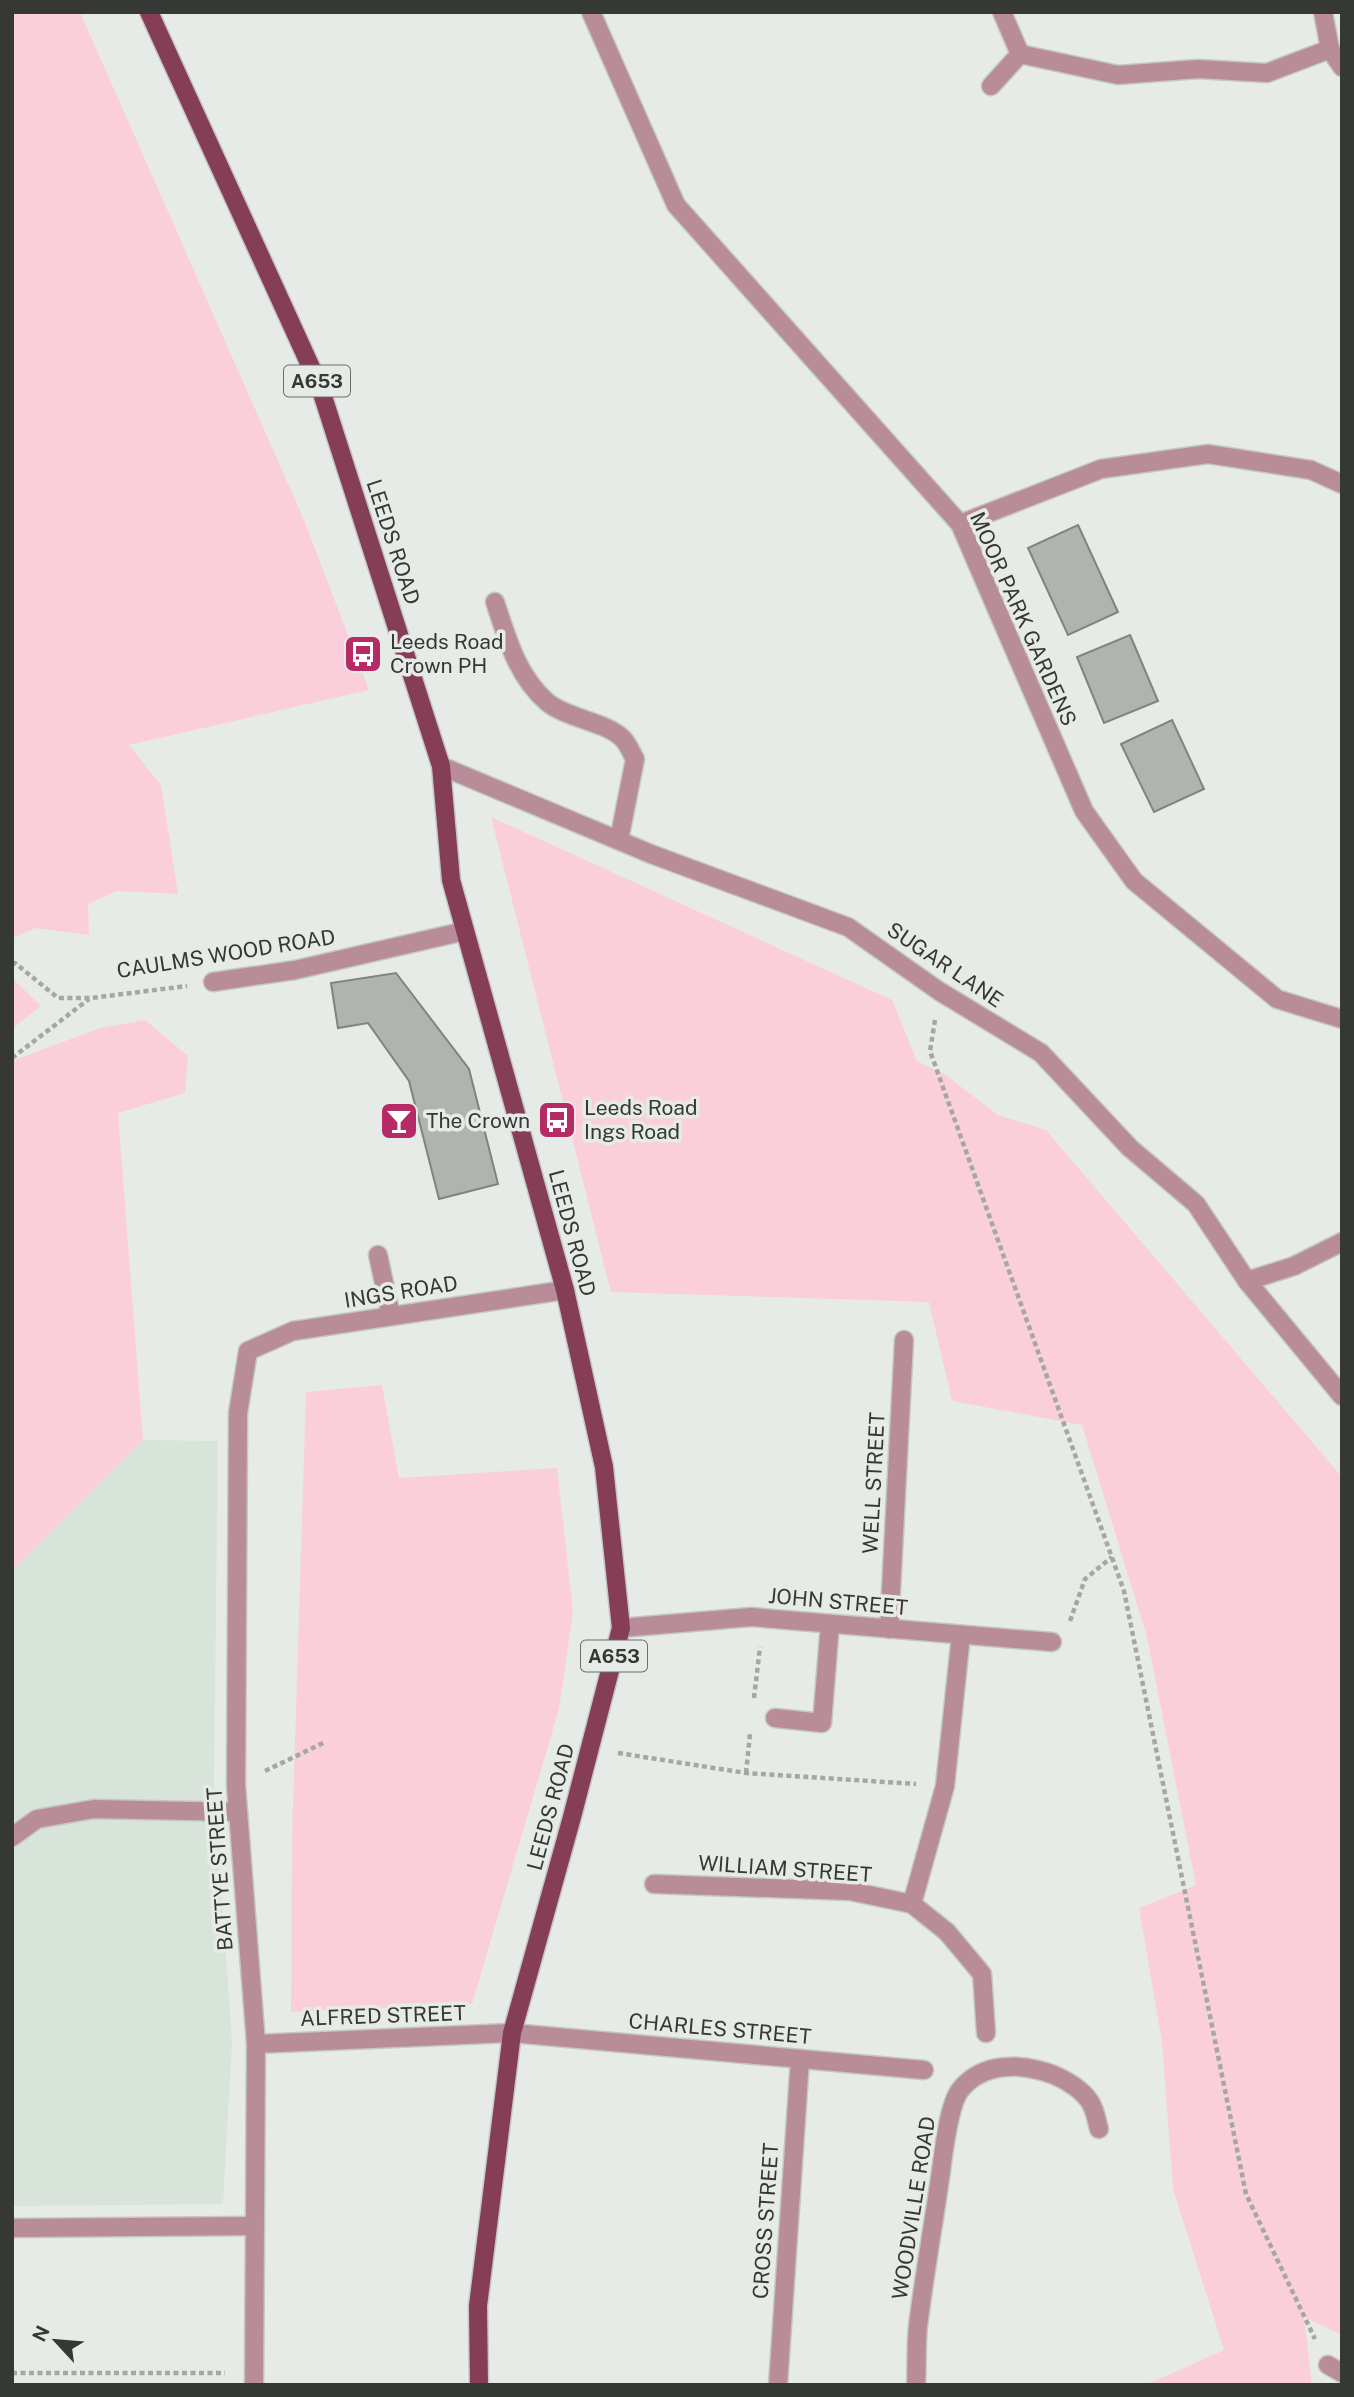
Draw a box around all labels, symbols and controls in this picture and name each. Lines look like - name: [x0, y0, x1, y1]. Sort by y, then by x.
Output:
- road number: A653: [284, 366, 350, 396]
- street label: LEEDS ROAD: [361, 476, 425, 608]
- street label: MOOR PARK GARDENS: [965, 508, 1082, 730]
- place label: Leeds Road Crown PH: [390, 629, 503, 678]
- bus stop icon: Leeds Road Crown PH: [342, 633, 384, 675]
- street label: SUGAR LANE: [882, 917, 1008, 1013]
- street label: CAULMS WOOD ROAD: [115, 924, 337, 983]
- place label: Leeds Road Ings Road: [584, 1095, 697, 1144]
- bus stop icon: Leeds Road Ings Road: [536, 1099, 578, 1141]
- bar icon: The Crown: [378, 1100, 420, 1142]
- place label: The Crown: [426, 1108, 530, 1133]
- street label: LEEDS ROAD: [544, 1167, 601, 1299]
- street label: INGS ROAD: [342, 1270, 459, 1313]
- street label: WELL STREET: [857, 1411, 890, 1555]
- street label: JOHN STREET: [767, 1583, 909, 1620]
- road number: A653: [581, 1640, 647, 1672]
- street label: LEEDS ROAD: [522, 1741, 579, 1873]
- street label: BATTYE STREET: [201, 1786, 238, 1952]
- street label: WILLIAM STREET: [697, 1850, 873, 1887]
- street label: ALFRED STREET: [300, 2000, 466, 2031]
- street label: CHARLES STREET: [628, 2008, 813, 2049]
- street label: WOODVILLE ROAD: [887, 2115, 940, 2301]
- street label: CROSS STREET: [748, 2142, 783, 2300]
- north arrow: [21, 2306, 91, 2376]
- text: N: [28, 2322, 54, 2345]

